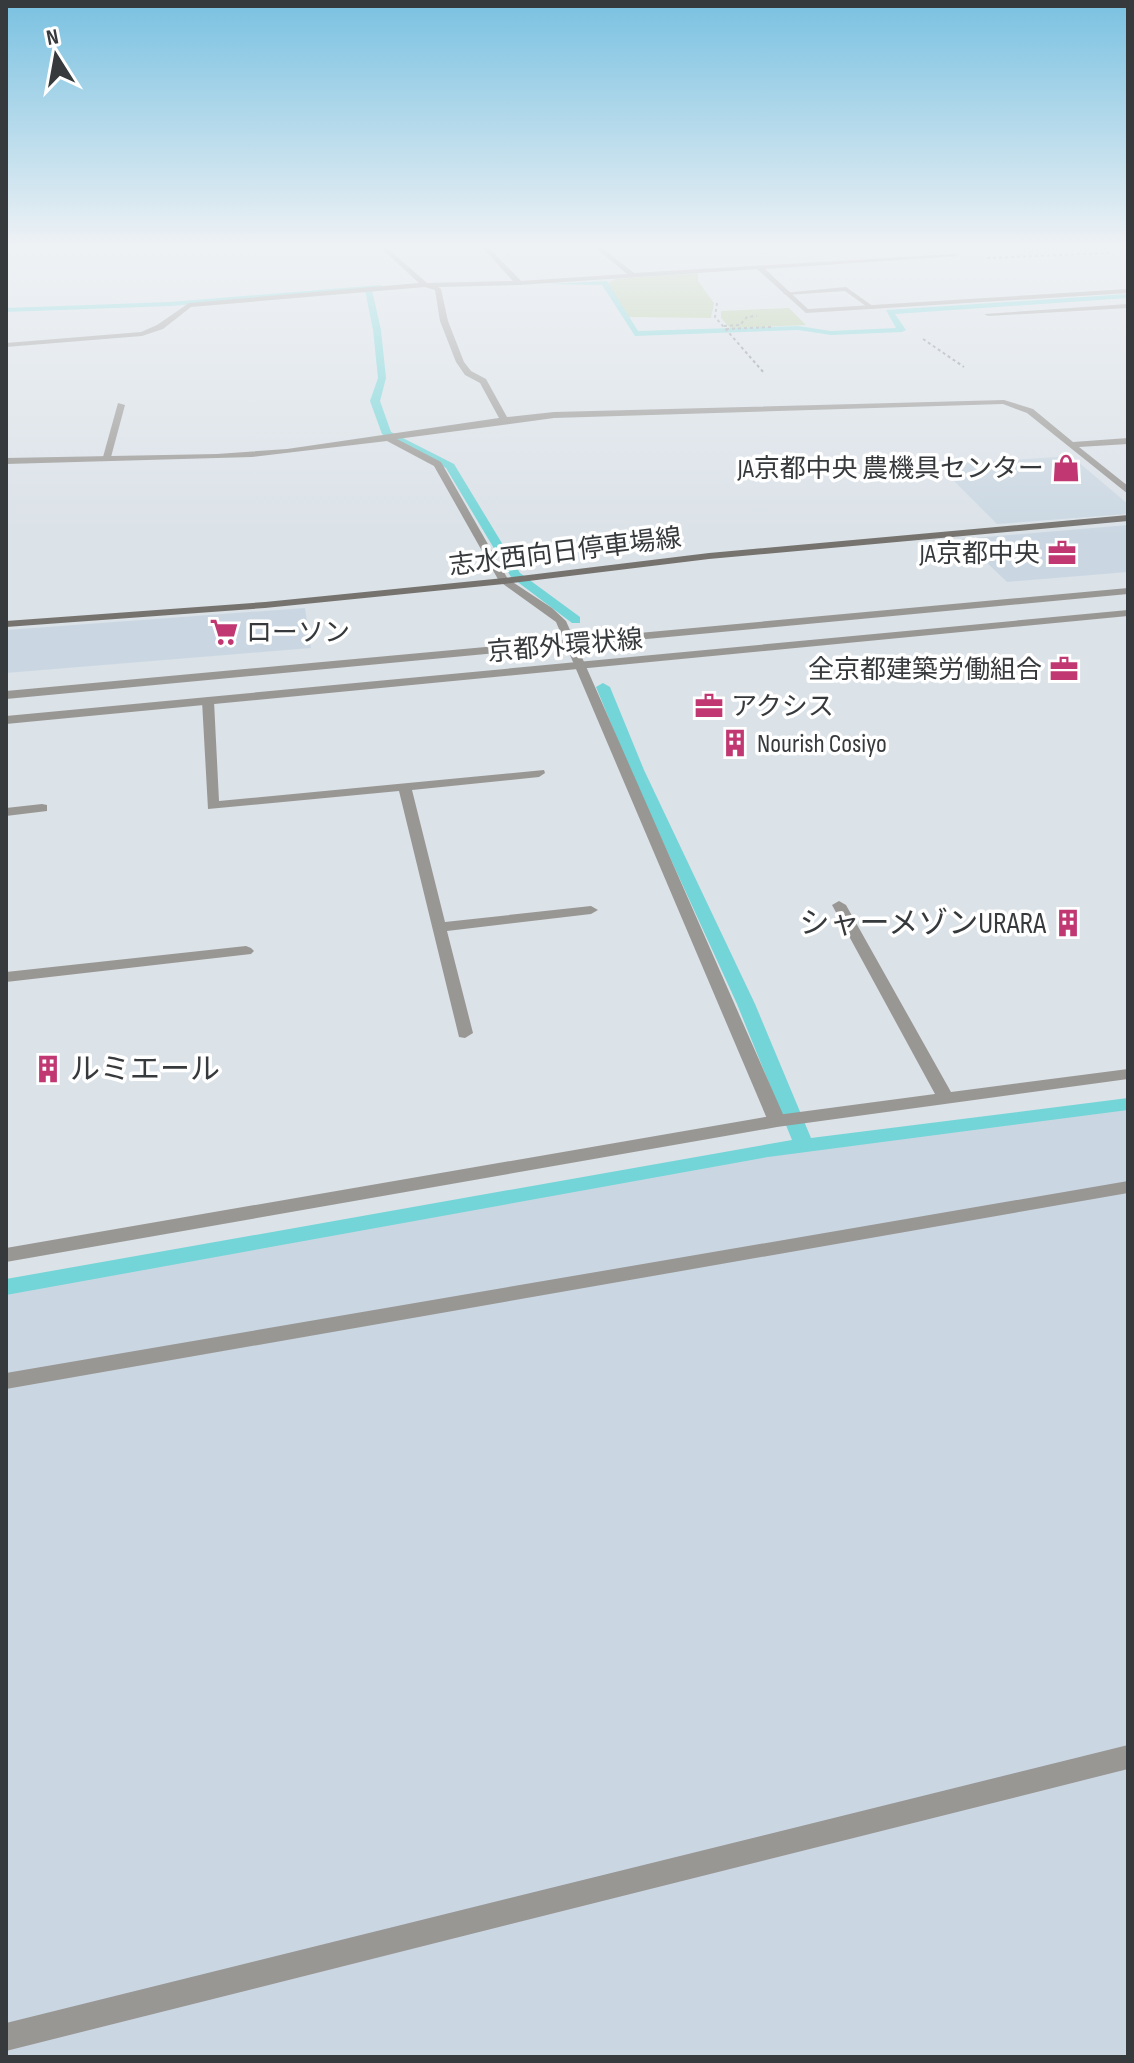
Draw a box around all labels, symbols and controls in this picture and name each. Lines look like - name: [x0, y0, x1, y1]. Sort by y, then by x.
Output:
- north arrow: [16, 16, 96, 96]
- text: N: [44, 23, 61, 52]
- shop icon: JA京都中央 農機具センター: [1051, 453, 1081, 483]
- place label: JA京都中央 農機具センター: [736, 454, 1044, 485]
- street label: 志水西向日停車場線: [447, 523, 683, 582]
- office icon: JA京都中央: [1047, 538, 1077, 568]
- place label: JA京都中央: [919, 539, 1040, 570]
- supermarket icon: ローソン: [209, 617, 239, 647]
- place label: ローソン: [246, 618, 350, 649]
- street label: 京都外環状線: [486, 624, 644, 669]
- office icon: 全京都建築労働組合: [1049, 654, 1079, 684]
- place label: 全京都建築労働組合: [808, 655, 1042, 686]
- office icon: アクシス: [694, 691, 724, 721]
- place label: アクシス: [731, 692, 834, 723]
- building icon: Nourish Cosiyo: [720, 728, 750, 758]
- place label: Nourish Cosiyo: [757, 729, 887, 760]
- place label: シャーメゾンURARA: [799, 906, 1046, 942]
- building icon: シャーメゾンURARA: [1053, 908, 1083, 938]
- place label: ルミエール: [70, 1052, 220, 1088]
- building icon: ルミエール: [33, 1054, 63, 1084]

